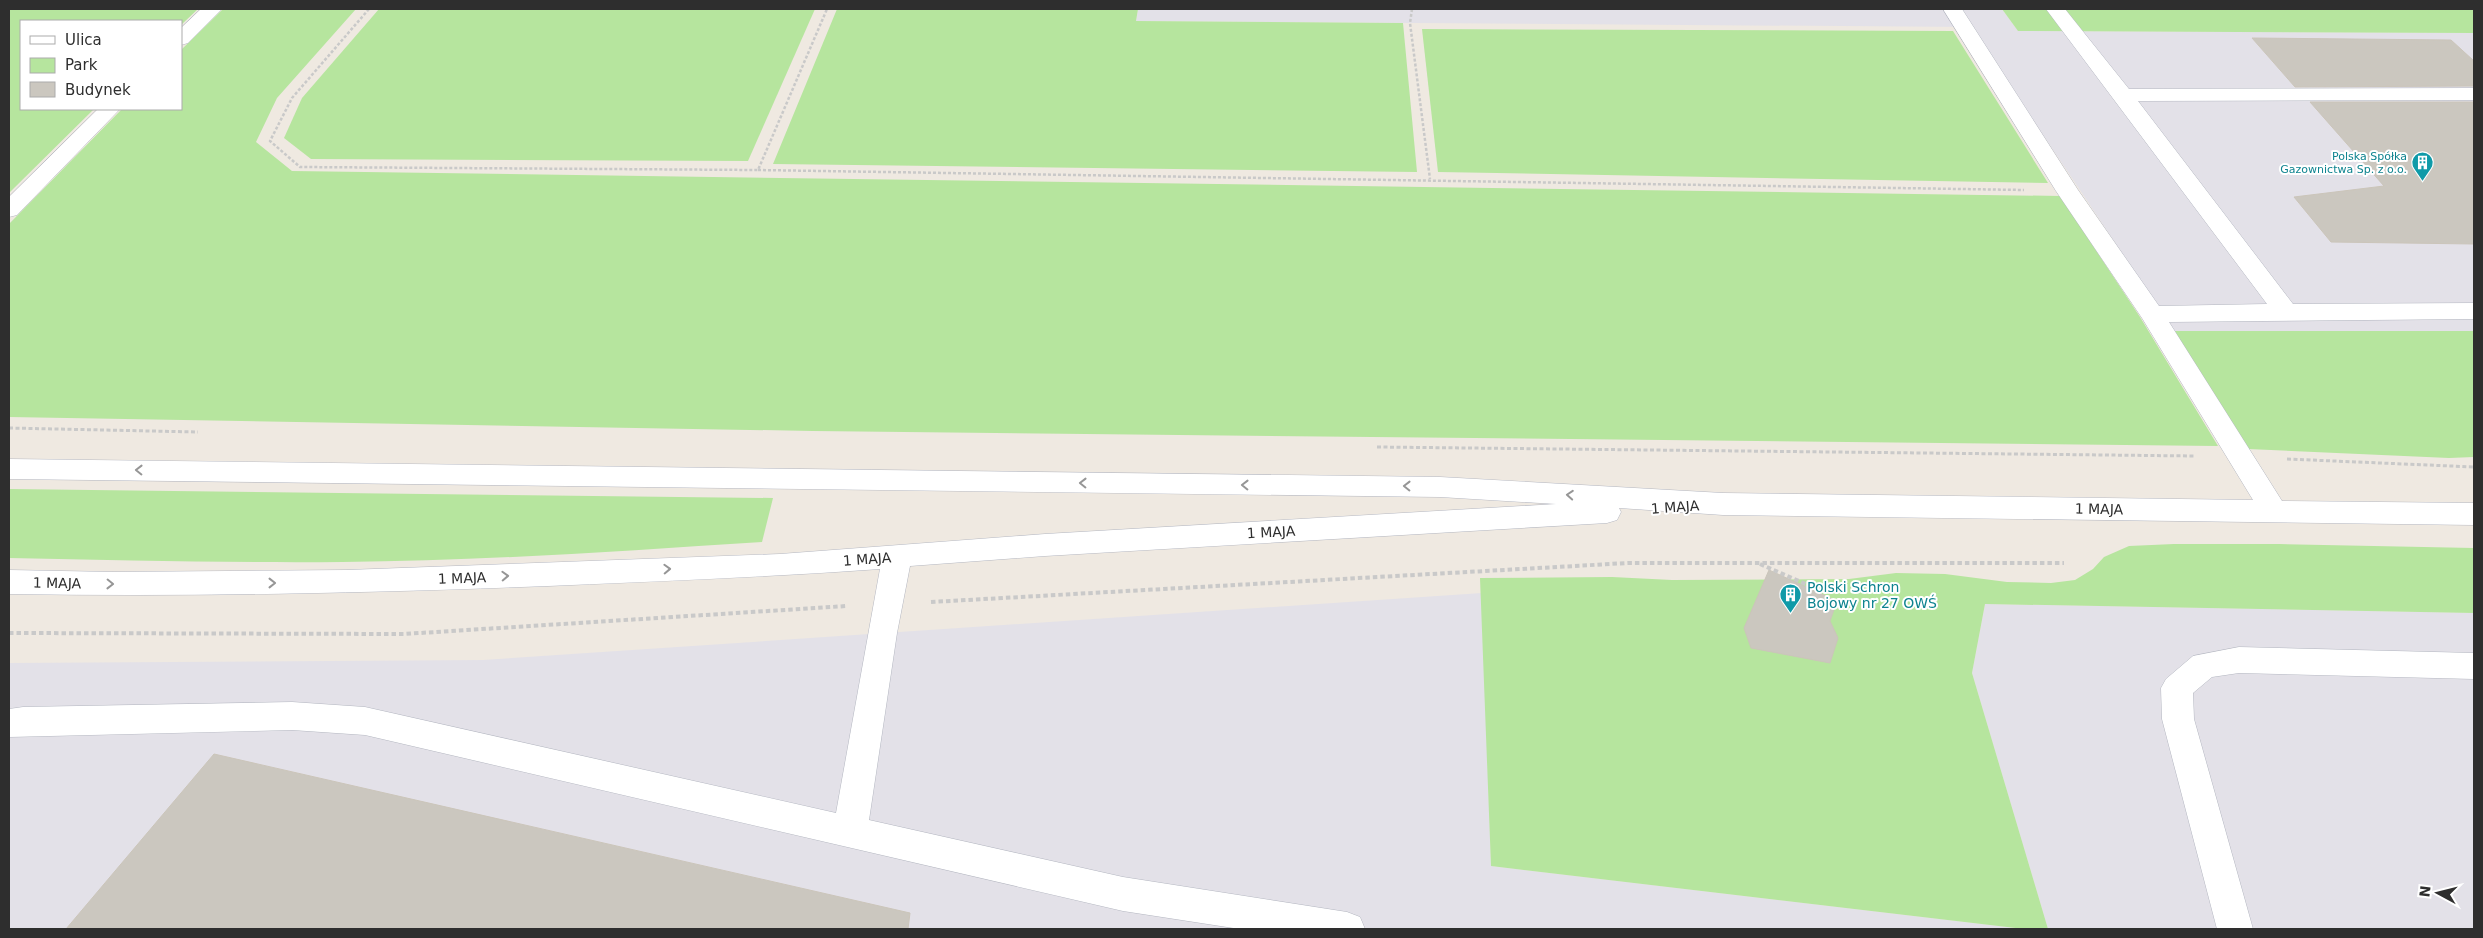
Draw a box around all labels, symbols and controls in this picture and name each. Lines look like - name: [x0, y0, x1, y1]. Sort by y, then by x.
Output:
- legend: [20, 20, 182, 110]
- text: Ulica: [65, 31, 102, 49]
- text: Park: [65, 56, 98, 74]
- text: Budynek: [65, 81, 131, 99]
- place label: Polska Spółka Gazownictwa Sp. z o.o.: [2280, 150, 2407, 176]
- building icon: Polska Spółka Gazownictwa Sp. z o.o.: [2411, 150, 2435, 181]
- one-way arrow: [135, 465, 143, 476]
- one-way arrow: [1078, 478, 1086, 488]
- one-way arrow: [1241, 480, 1248, 490]
- one-way arrow: [1403, 481, 1411, 491]
- one-way arrow: [1565, 489, 1573, 500]
- street label: 1 MAJA: [1650, 497, 1700, 517]
- street label: 1 MAJA: [2075, 501, 2124, 517]
- street label: 1 MAJA: [1246, 523, 1296, 541]
- street label: 1 MAJA: [842, 549, 892, 569]
- one-way arrow: [663, 564, 671, 575]
- street label: 1 MAJA: [437, 569, 487, 587]
- one-way arrow: [502, 571, 509, 581]
- street label: 1 MAJA: [33, 575, 82, 591]
- one-way arrow: [269, 578, 277, 588]
- one-way arrow: [106, 579, 114, 589]
- place label: Polski Schron Bojowy nr 27 OWŚ: [1807, 579, 1937, 611]
- building icon: Polski Schron Bojowy nr 27 OWŚ: [1779, 583, 1803, 614]
- north arrow: [2413, 868, 2463, 918]
- text: N: [2416, 885, 2434, 898]

